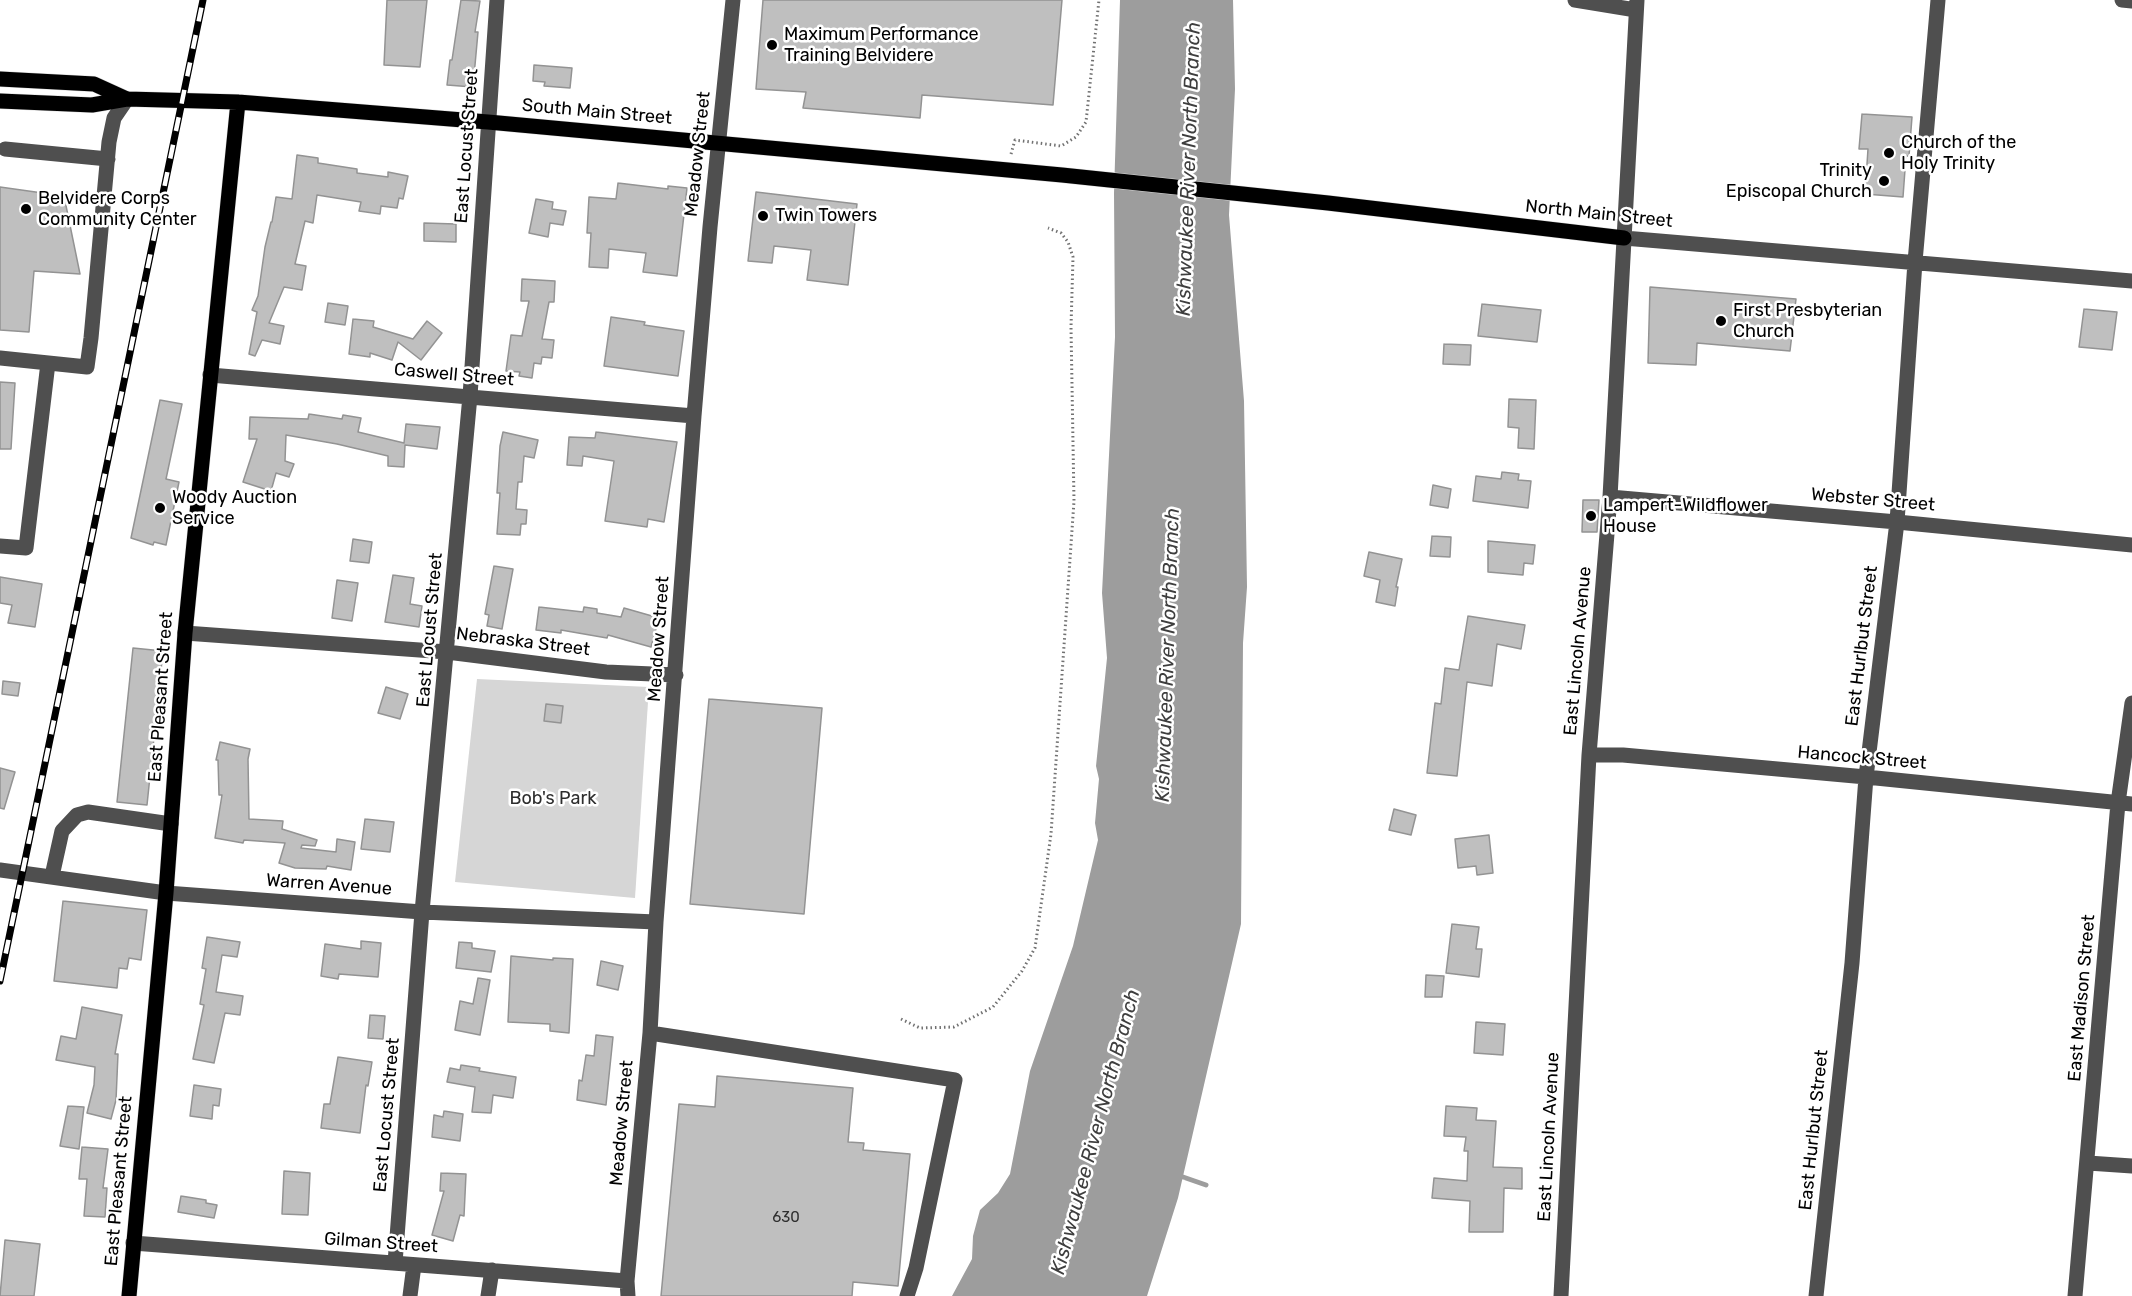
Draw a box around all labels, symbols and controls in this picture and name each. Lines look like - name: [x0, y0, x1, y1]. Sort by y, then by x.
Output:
- water label: Kishwaukee River North Branch: [1172, 22, 1206, 316]
- place label: Maximum Performance Training Belvidere: [784, 24, 979, 66]
- marker: Maximum Performance Training Belvidere: [765, 38, 779, 52]
- street label: East Locust Street: [451, 68, 483, 224]
- street label: Meadow Street: [681, 90, 715, 218]
- street label: South Main Street: [521, 95, 673, 129]
- place label: Church of the Holy Trinity: [1901, 132, 2016, 174]
- marker: Church of the Holy Trinity: [1882, 146, 1896, 160]
- place label: Trinity Episcopal Church: [1726, 160, 1872, 202]
- marker: Trinity Episcopal Church: [1877, 174, 1891, 188]
- place label: Belvidere Corps Community Center: [38, 188, 197, 230]
- street label: North Main Street: [1524, 196, 1674, 232]
- marker: Belvidere Corps Community Center: [19, 202, 33, 216]
- place label: Twin Towers: [775, 205, 877, 227]
- marker: Twin Towers: [756, 209, 770, 223]
- place label: First Presbyterian Church: [1733, 300, 1882, 342]
- marker: First Presbyterian Church: [1714, 314, 1728, 328]
- street label: Caswell Street: [393, 359, 515, 391]
- street label: Webster Street: [1810, 484, 1936, 516]
- place label: Woody Auction Service: [172, 487, 297, 530]
- place label: Lampert-Wildflower House: [1603, 495, 1768, 538]
- marker: Woody Auction Service: [153, 501, 167, 515]
- water label: Kishwaukee River North Branch: [1151, 508, 1185, 802]
- marker: Lampert-Wildflower House: [1584, 509, 1598, 523]
- street label: East Locust Street: [412, 552, 448, 708]
- street label: East Lincoln Avenue: [1560, 565, 1596, 737]
- street label: East Hurlbut Street: [1841, 565, 1883, 727]
- street label: Meadow Street: [644, 575, 674, 703]
- street label: East Pleasant Street: [144, 611, 178, 783]
- street label: Nebraska Street: [455, 623, 591, 661]
- street label: Hancock Street: [1796, 742, 1928, 774]
- park label: Bob's Park: [509, 788, 597, 810]
- street label: Warren Avenue: [265, 870, 393, 900]
- street label: East Madison Street: [2064, 914, 2100, 1082]
- water label: Kishwaukee River North Branch: [1046, 987, 1146, 1277]
- street label: East Locust Street: [369, 1037, 405, 1193]
- street label: East Hurlbut Street: [1795, 1049, 1833, 1211]
- street label: East Lincoln Avenue: [1534, 1052, 1564, 1222]
- street label: Meadow Street: [606, 1059, 638, 1187]
- street label: East Pleasant Street: [101, 1095, 137, 1267]
- house number: 630: [772, 1209, 800, 1227]
- street label: Gilman Street: [323, 1228, 439, 1258]

